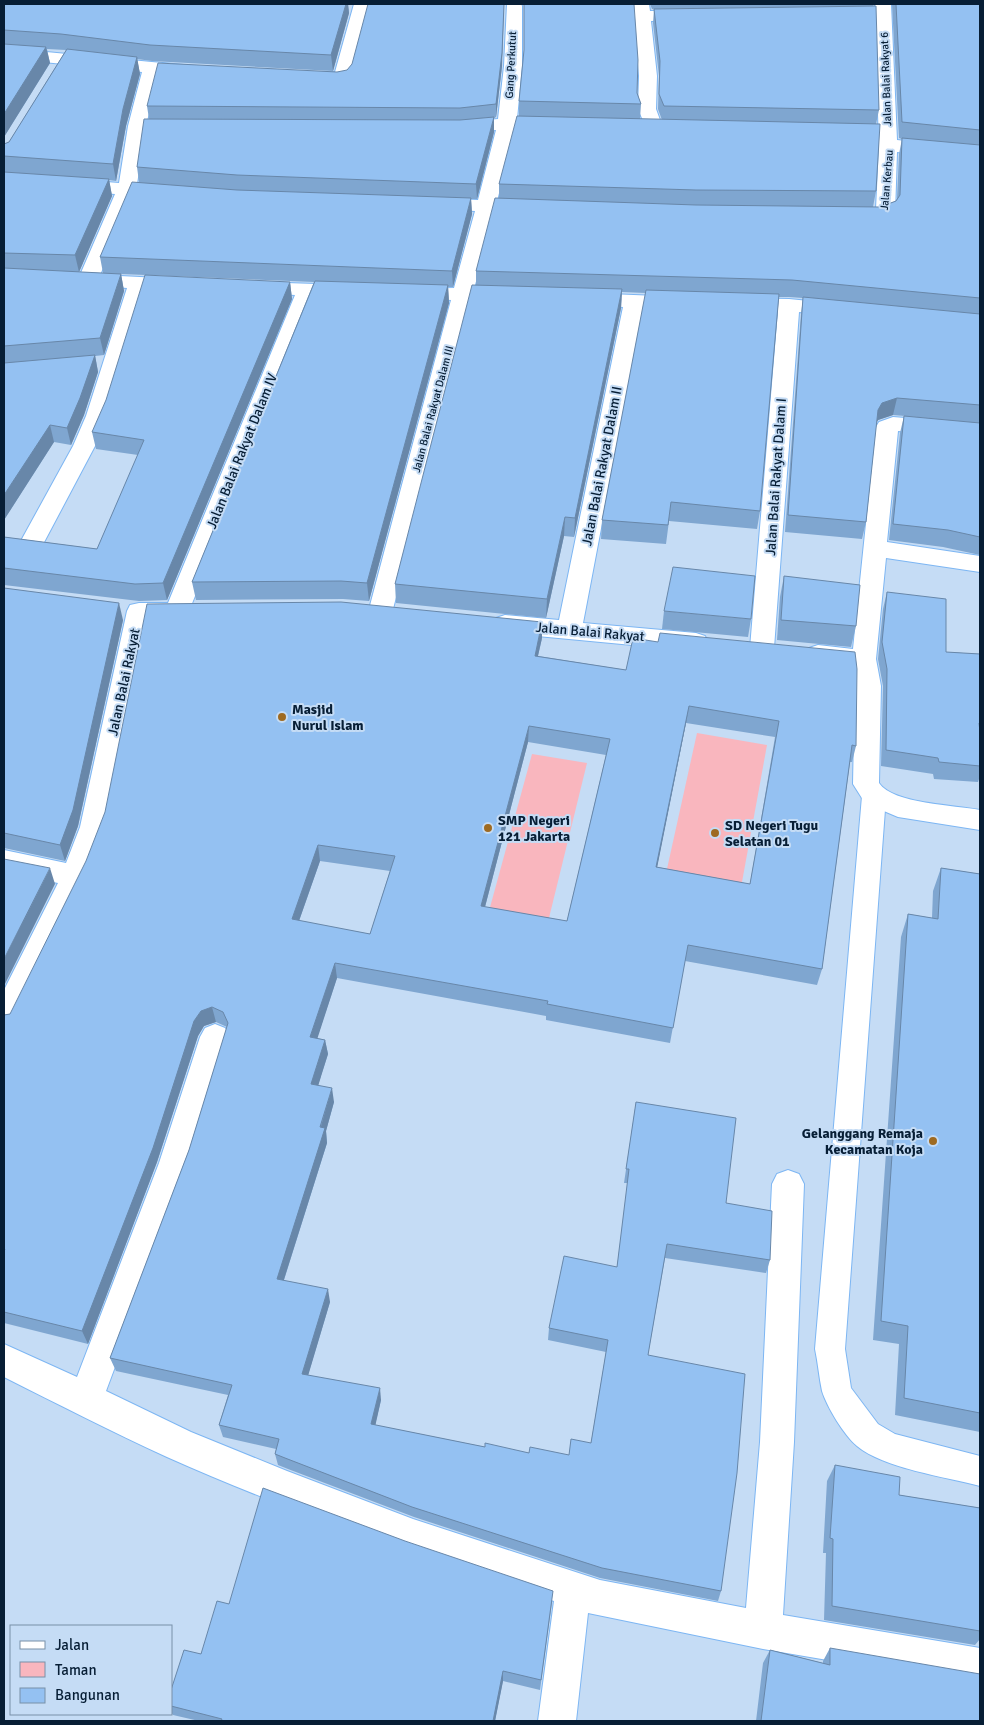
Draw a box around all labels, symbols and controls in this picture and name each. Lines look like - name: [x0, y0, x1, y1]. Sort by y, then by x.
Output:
- street label: Gang Perkutut: [503, 31, 519, 99]
- street label: Jalan Balai Rakyat 6: [878, 32, 894, 126]
- street label: Jalan Kerbau: [878, 149, 896, 211]
- street label: Jalan Balai Rakyat Dalam III: [410, 344, 456, 474]
- street label: Jalan Balai Rakyat Dalam IV: [203, 371, 281, 531]
- street label: Jalan Balai Rakyat Dalam II: [578, 385, 626, 547]
- street label: Jalan Balai Rakyat Dalam I: [762, 398, 790, 556]
- street label: Jalan Balai Rakyat: [535, 619, 645, 645]
- street label: Jalan Balai Rakyat: [104, 627, 144, 737]
- place label: Masjid Nurul Islam: [292, 701, 364, 734]
- marker: Masjid Nurul Islam: [276, 711, 288, 723]
- place label: SMP Negeri 121 Jakarta: [498, 812, 570, 845]
- place label: SD Negeri Tugu Selatan 01: [725, 817, 819, 850]
- marker: SMP Negeri 121 Jakarta: [482, 822, 494, 834]
- marker: SD Negeri Tugu Selatan 01: [709, 827, 721, 839]
- place label: Gelanggang Remaja Kecamatan Koja: [802, 1125, 923, 1158]
- marker: Gelanggang Remaja Kecamatan Koja: [927, 1135, 939, 1147]
- legend: [10, 1625, 172, 1715]
- text: Jalan: [55, 1636, 89, 1654]
- text: Taman: [55, 1661, 97, 1679]
- text: Bangunan: [55, 1686, 120, 1704]

